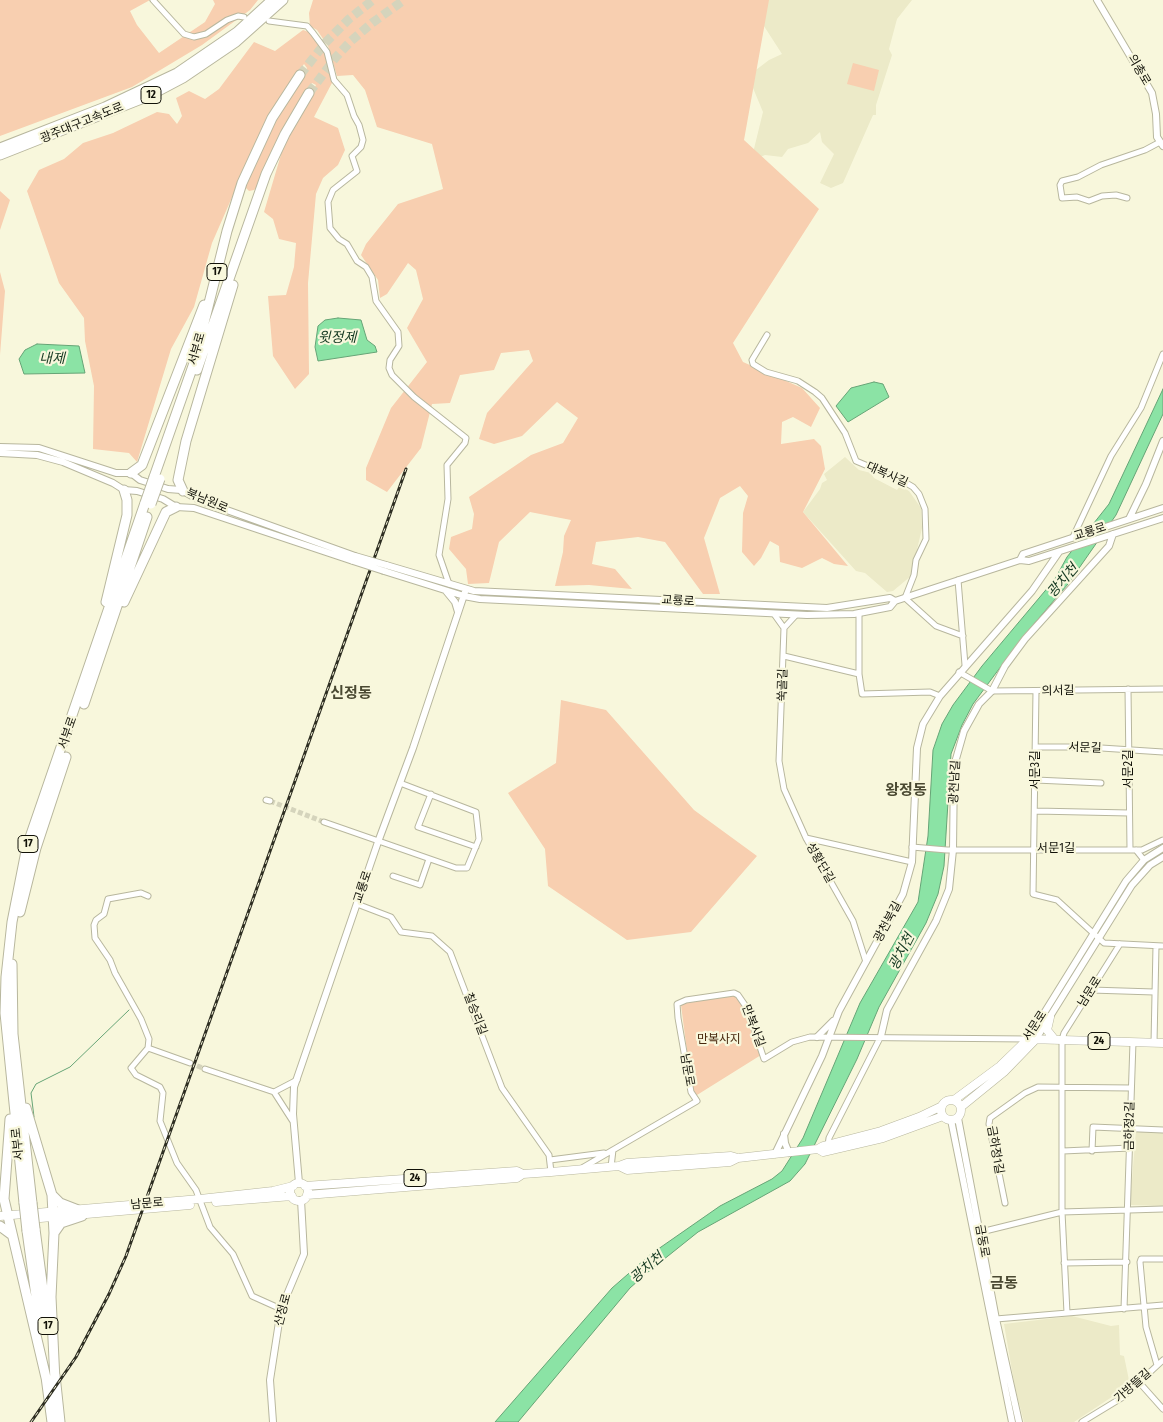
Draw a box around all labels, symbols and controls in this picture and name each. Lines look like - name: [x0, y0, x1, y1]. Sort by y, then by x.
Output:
- street label: 의총로: [1124, 52, 1154, 88]
- road number: 12: [141, 86, 161, 104]
- street label: 광주대구고속도로: [38, 100, 126, 146]
- road number: 17: [207, 264, 227, 280]
- water label: 윗정제: [318, 330, 356, 346]
- street label: 서부로: [186, 331, 208, 367]
- water label: 내제: [39, 351, 65, 367]
- street label: 대복사길: [864, 459, 910, 491]
- street label: 북남원로: [184, 486, 230, 516]
- street label: 교룡로: [1072, 520, 1108, 544]
- water label: 광치천: [1044, 561, 1082, 601]
- street label: 교룡로: [661, 593, 695, 609]
- street label: 쑥골길: [776, 668, 790, 702]
- street label: 의서길: [1041, 684, 1075, 698]
- district label: 신정동: [330, 685, 372, 703]
- street label: 서부로: [56, 715, 80, 751]
- street label: 서문길: [1068, 740, 1102, 756]
- street label: 서문2길: [1122, 750, 1136, 788]
- street label: 서문3길: [1029, 751, 1043, 789]
- street label: 광천남길: [947, 760, 963, 804]
- district label: 왕정동: [885, 782, 927, 800]
- road number: 17: [18, 836, 38, 852]
- street label: 성황단길: [803, 840, 837, 886]
- street label: 서문1길: [1037, 842, 1075, 856]
- street label: 교룡로: [351, 869, 375, 905]
- street label: 광천북길: [871, 899, 905, 945]
- water label: 광치천: [886, 931, 918, 973]
- street label: 남문로: [1075, 974, 1105, 1010]
- street label: 칠승리길: [460, 991, 490, 1037]
- street label: 만복사길: [738, 1003, 768, 1049]
- street label: 서문로: [1020, 1008, 1050, 1044]
- road number: 24: [1088, 1032, 1110, 1050]
- park label: 만복사지: [697, 1033, 741, 1047]
- street label: 남문로: [677, 1052, 697, 1088]
- street label: 금하정2길: [1122, 1101, 1138, 1151]
- street label: 금하정1길: [984, 1125, 1006, 1175]
- street label: 서부로: [9, 1127, 27, 1161]
- road number: 24: [404, 1170, 426, 1186]
- street label: 남문로: [130, 1195, 164, 1213]
- street label: 금동로: [972, 1223, 992, 1259]
- water label: 광치천: [627, 1249, 667, 1287]
- district label: 금동: [990, 1275, 1018, 1293]
- street label: 산정로: [272, 1292, 294, 1328]
- road number: 17: [38, 1318, 58, 1334]
- street label: 가방뜰길: [1112, 1366, 1154, 1406]

